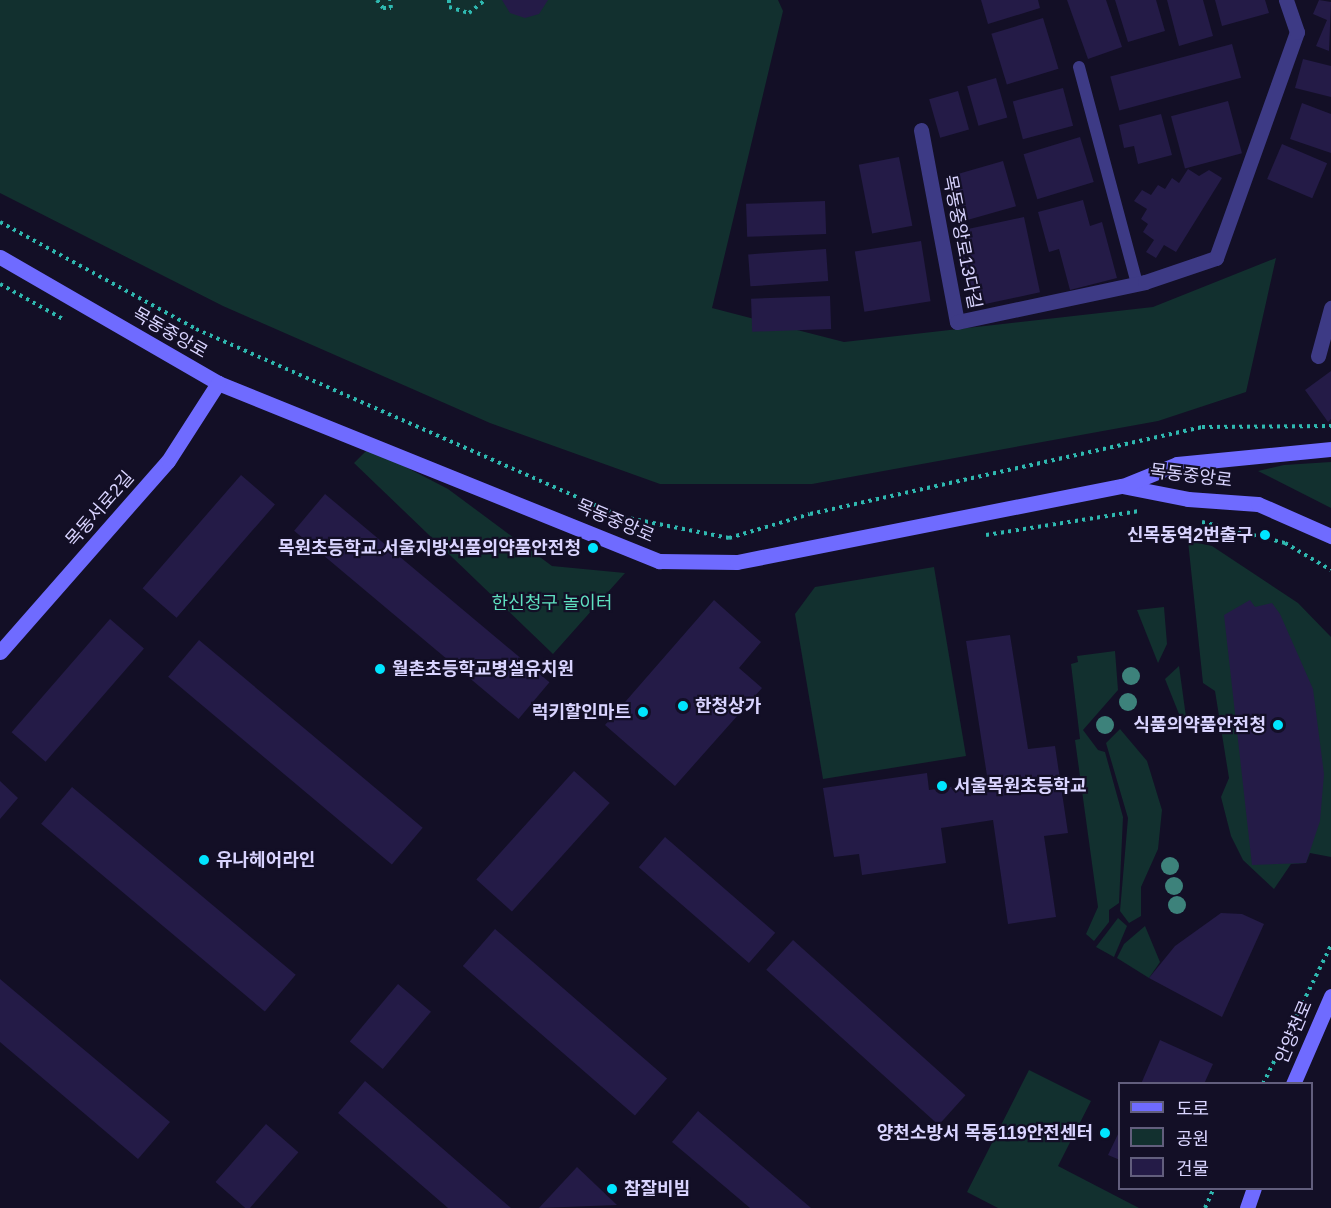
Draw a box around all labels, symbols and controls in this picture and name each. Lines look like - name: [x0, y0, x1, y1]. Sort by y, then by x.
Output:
- street label: 목동중앙로13다길: [938, 173, 986, 311]
- street label: 목동중앙로: [129, 303, 211, 363]
- street label: 목동중앙로: [1149, 460, 1233, 492]
- street label: 목동서로2길: [61, 467, 139, 551]
- street label: 목동중앙로: [573, 495, 657, 547]
- place label: 신목동역2번출구: [1127, 524, 1253, 546]
- marker: 신목동역2번출구: [1258, 528, 1272, 542]
- place label: 목원초등학교.서울지방식품의약품안전청: [278, 537, 581, 559]
- marker: 목원초등학교.서울지방식품의약품안전청: [586, 541, 600, 555]
- park label: 한신청구 놀이터: [492, 592, 612, 614]
- place label: 월촌초등학교병설유치원: [392, 658, 574, 680]
- marker: 월촌초등학교병설유치원: [373, 662, 387, 676]
- place label: 한청상가: [695, 695, 761, 717]
- marker: 한청상가: [676, 699, 690, 713]
- place label: 럭키할인마트: [532, 701, 631, 723]
- marker: 럭키할인마트: [636, 705, 650, 719]
- place label: 식품의약품안전청: [1134, 714, 1266, 736]
- marker: 식품의약품안전청: [1271, 718, 1285, 732]
- place label: 서울목원초등학교: [954, 775, 1086, 797]
- marker: 서울목원초등학교: [935, 779, 949, 793]
- place label: 유나헤어라인: [216, 849, 315, 871]
- marker: 유나헤어라인: [197, 853, 211, 867]
- street label: 안양천로: [1271, 997, 1317, 1067]
- legend: [1118, 1082, 1313, 1190]
- text: 도로: [1176, 1099, 1209, 1119]
- place label: 양천소방서 목동119안전센터: [877, 1122, 1093, 1144]
- marker: 양천소방서 목동119안전센터: [1098, 1126, 1112, 1140]
- text: 공원: [1176, 1129, 1209, 1149]
- text: 건물: [1176, 1159, 1209, 1179]
- place label: 참잘비빔: [624, 1178, 690, 1200]
- marker: 참잘비빔: [605, 1182, 619, 1196]

